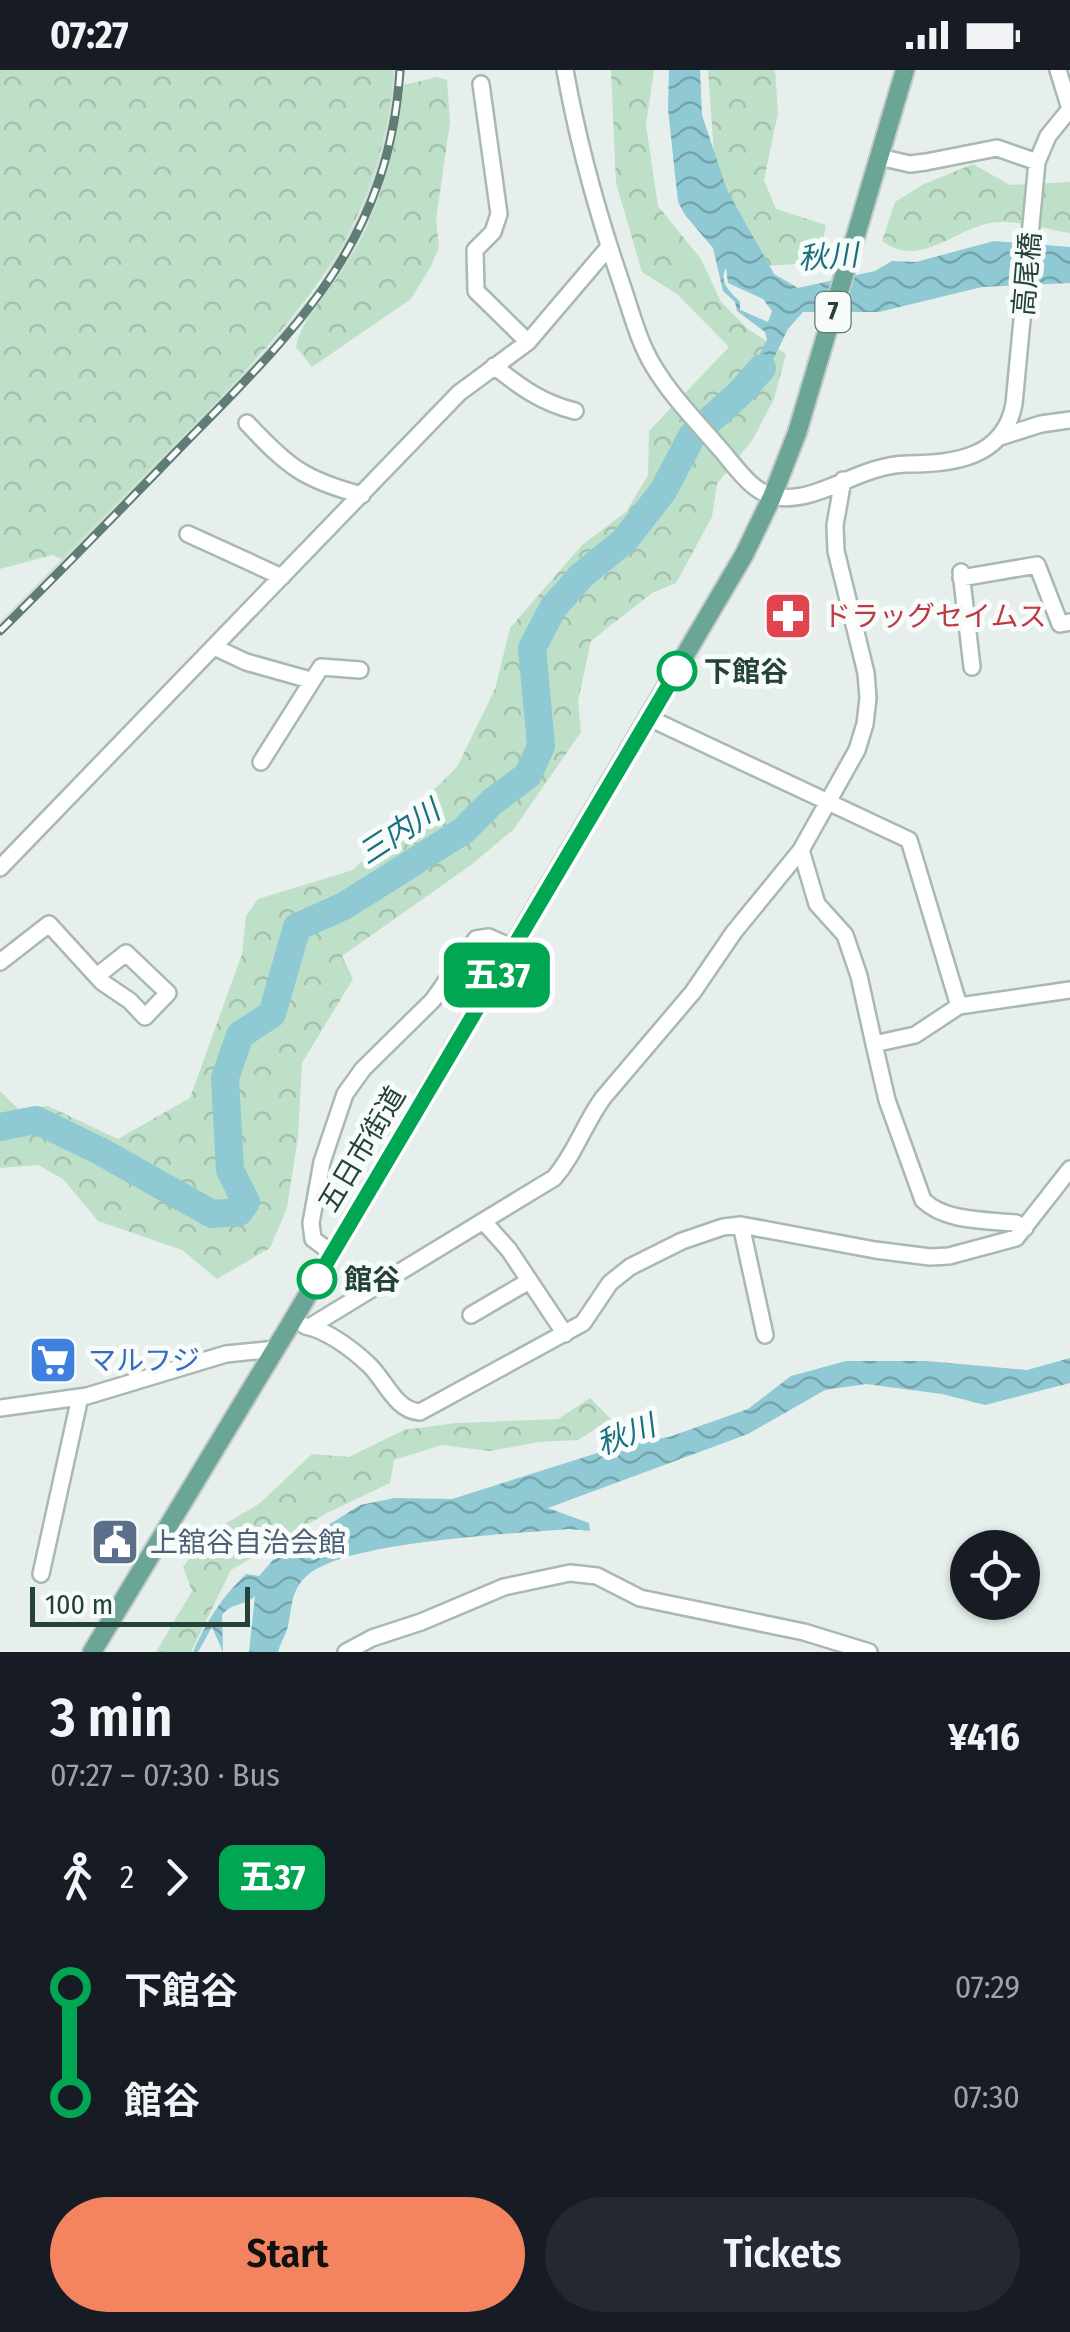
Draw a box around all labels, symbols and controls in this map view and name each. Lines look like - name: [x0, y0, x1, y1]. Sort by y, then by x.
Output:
- text: 07:27: [50, 12, 129, 58]
- street label: 高尾橋: [1007, 231, 1047, 317]
- water label: 秋川: [797, 237, 862, 277]
- road number: 7: [816, 292, 850, 332]
- pharmacy icon: ドラッグセイムス: [762, 590, 814, 642]
- place label: ドラッグセイムス: [823, 600, 1046, 633]
- marker: 下館谷: [658, 652, 696, 690]
- place label: 下館谷: [704, 655, 788, 688]
- water label: 三内川: [351, 791, 449, 872]
- line badge: 五37: [440, 942, 554, 1008]
- text: 五37: [464, 954, 530, 996]
- street label: 五日市街道: [312, 1080, 412, 1218]
- marker: 館谷: [298, 1260, 336, 1298]
- place label: 館谷: [344, 1263, 400, 1296]
- supermarket icon: マルフジ: [27, 1334, 79, 1386]
- place label: マルフジ: [88, 1344, 200, 1377]
- water label: 秋川: [592, 1406, 663, 1463]
- public building icon: 上舘谷自治会館: [89, 1516, 141, 1568]
- place label: 上舘谷自治会館: [150, 1526, 346, 1559]
- map controls: [950, 1530, 1040, 1620]
- button: locate: [950, 1530, 1040, 1620]
- scale bar: [30, 1582, 250, 1626]
- text: 100 m: [45, 1588, 113, 1621]
- text: 3 min: [50, 1685, 173, 1751]
- text: ¥416: [948, 1714, 1020, 1760]
- text: 07:27 – 07:30 · Bus: [50, 1756, 280, 1794]
- icon: walk: [50, 1850, 105, 1905]
- icon: forward: [149, 1850, 204, 1905]
- text: 五37: [239, 1856, 305, 1898]
- text: 2: [120, 1858, 134, 1896]
- text: 下館谷: [124, 1968, 238, 2014]
- text: 07:29: [955, 1968, 1020, 2006]
- text: 館谷: [124, 2078, 200, 2124]
- text: 07:30: [953, 2078, 1020, 2116]
- button: Start: [50, 2197, 525, 2312]
- button: Tickets: [545, 2197, 1020, 2312]

